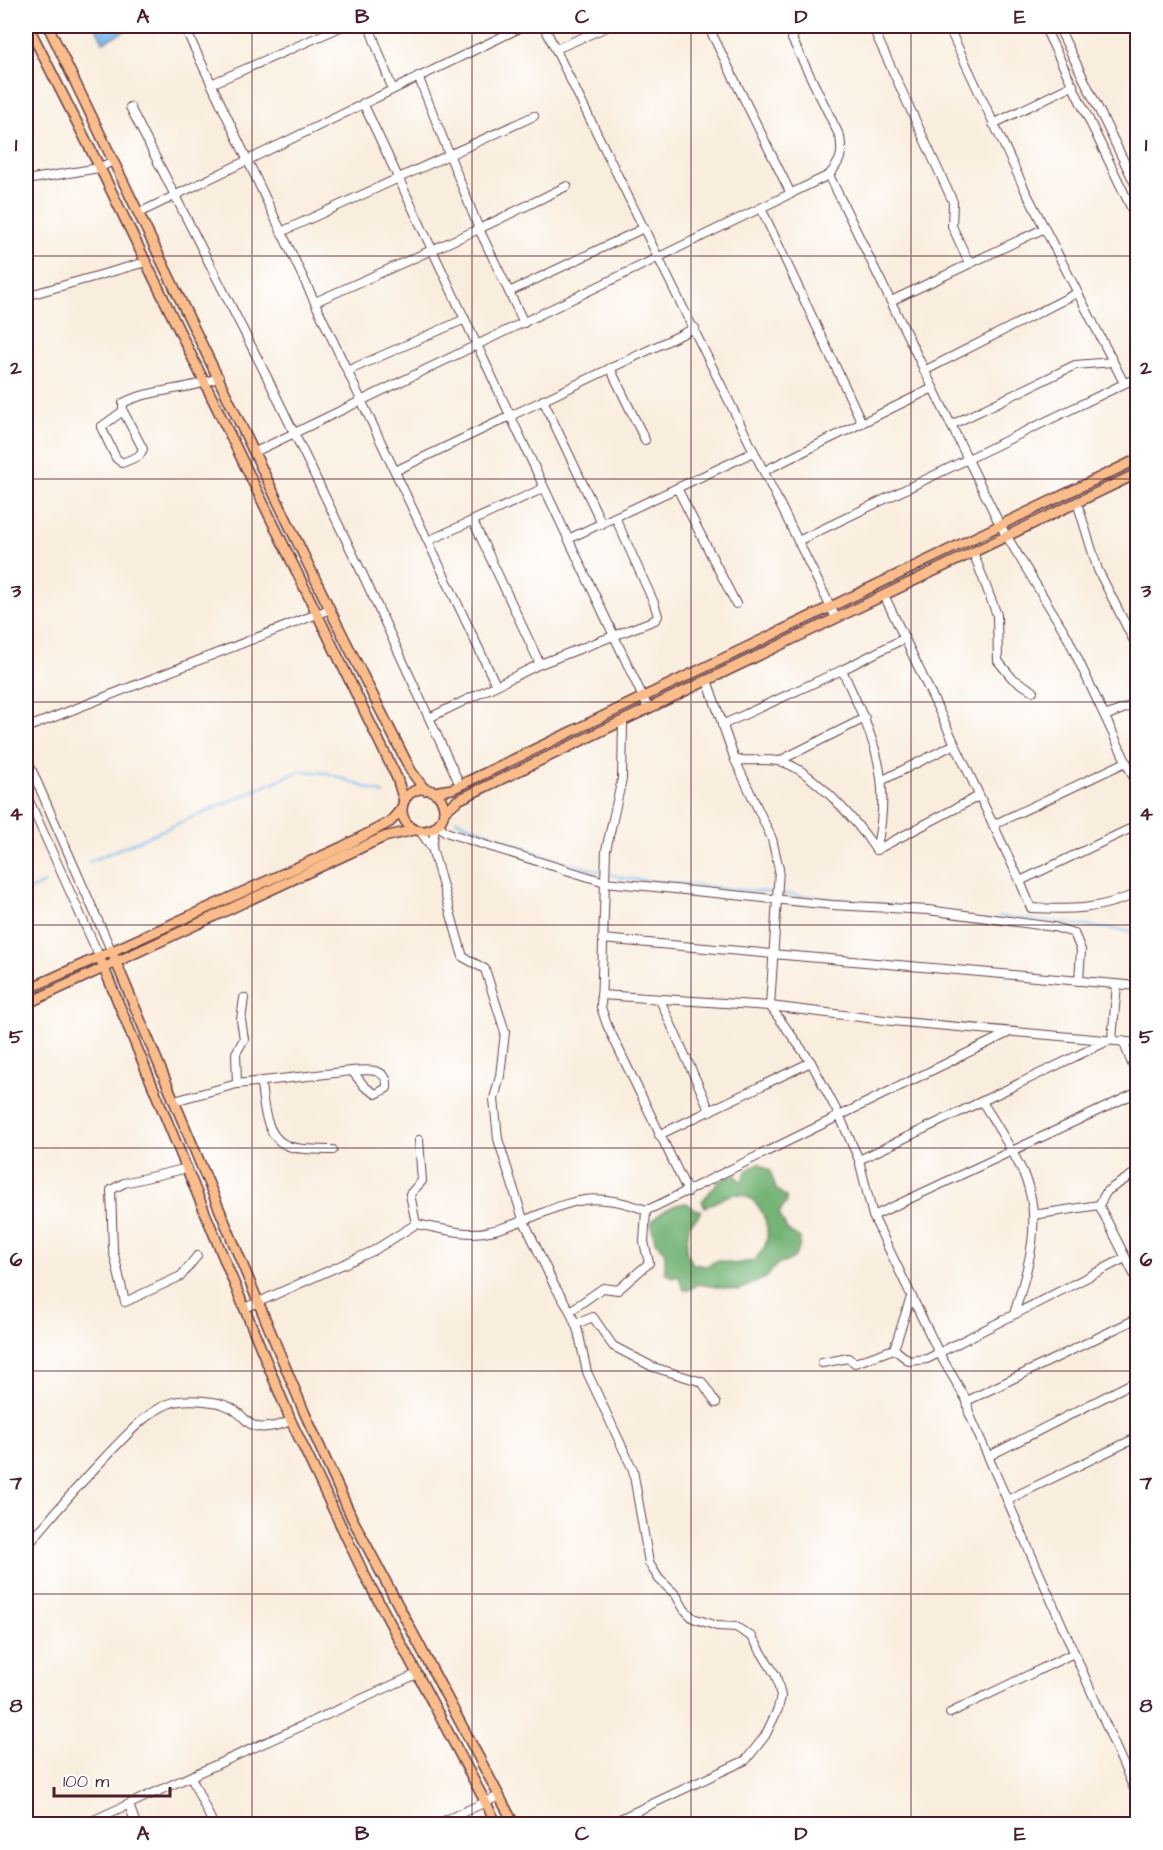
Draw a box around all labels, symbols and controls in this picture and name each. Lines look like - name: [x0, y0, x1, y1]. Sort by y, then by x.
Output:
- text: A: [137, 3, 150, 31]
- text: B: [355, 3, 370, 31]
- text: C: [575, 3, 590, 31]
- text: D: [795, 3, 808, 31]
- text: E: [1014, 3, 1026, 31]
- text: 1: [15, 131, 18, 159]
- text: 1: [1145, 131, 1148, 159]
- text: 2: [9, 354, 22, 382]
- text: 2: [1139, 354, 1152, 382]
- text: 3: [10, 577, 22, 605]
- text: 3: [1140, 577, 1152, 605]
- text: 4: [9, 800, 23, 828]
- text: 4: [1139, 800, 1153, 828]
- text: 5: [9, 1023, 24, 1051]
- text: 5: [1139, 1023, 1154, 1051]
- text: 6: [10, 1246, 23, 1274]
- text: 6: [1140, 1246, 1153, 1274]
- text: 7: [9, 1469, 23, 1497]
- text: 7: [1139, 1469, 1153, 1497]
- text: 8: [10, 1692, 23, 1720]
- text: 8: [1140, 1692, 1153, 1720]
- scale bar: [54, 1760, 170, 1798]
- text: 100 m: [63, 1769, 109, 1794]
- text: A: [137, 1820, 150, 1848]
- text: B: [355, 1820, 370, 1848]
- text: C: [575, 1820, 590, 1848]
- text: D: [795, 1820, 808, 1848]
- text: E: [1014, 1820, 1026, 1848]

